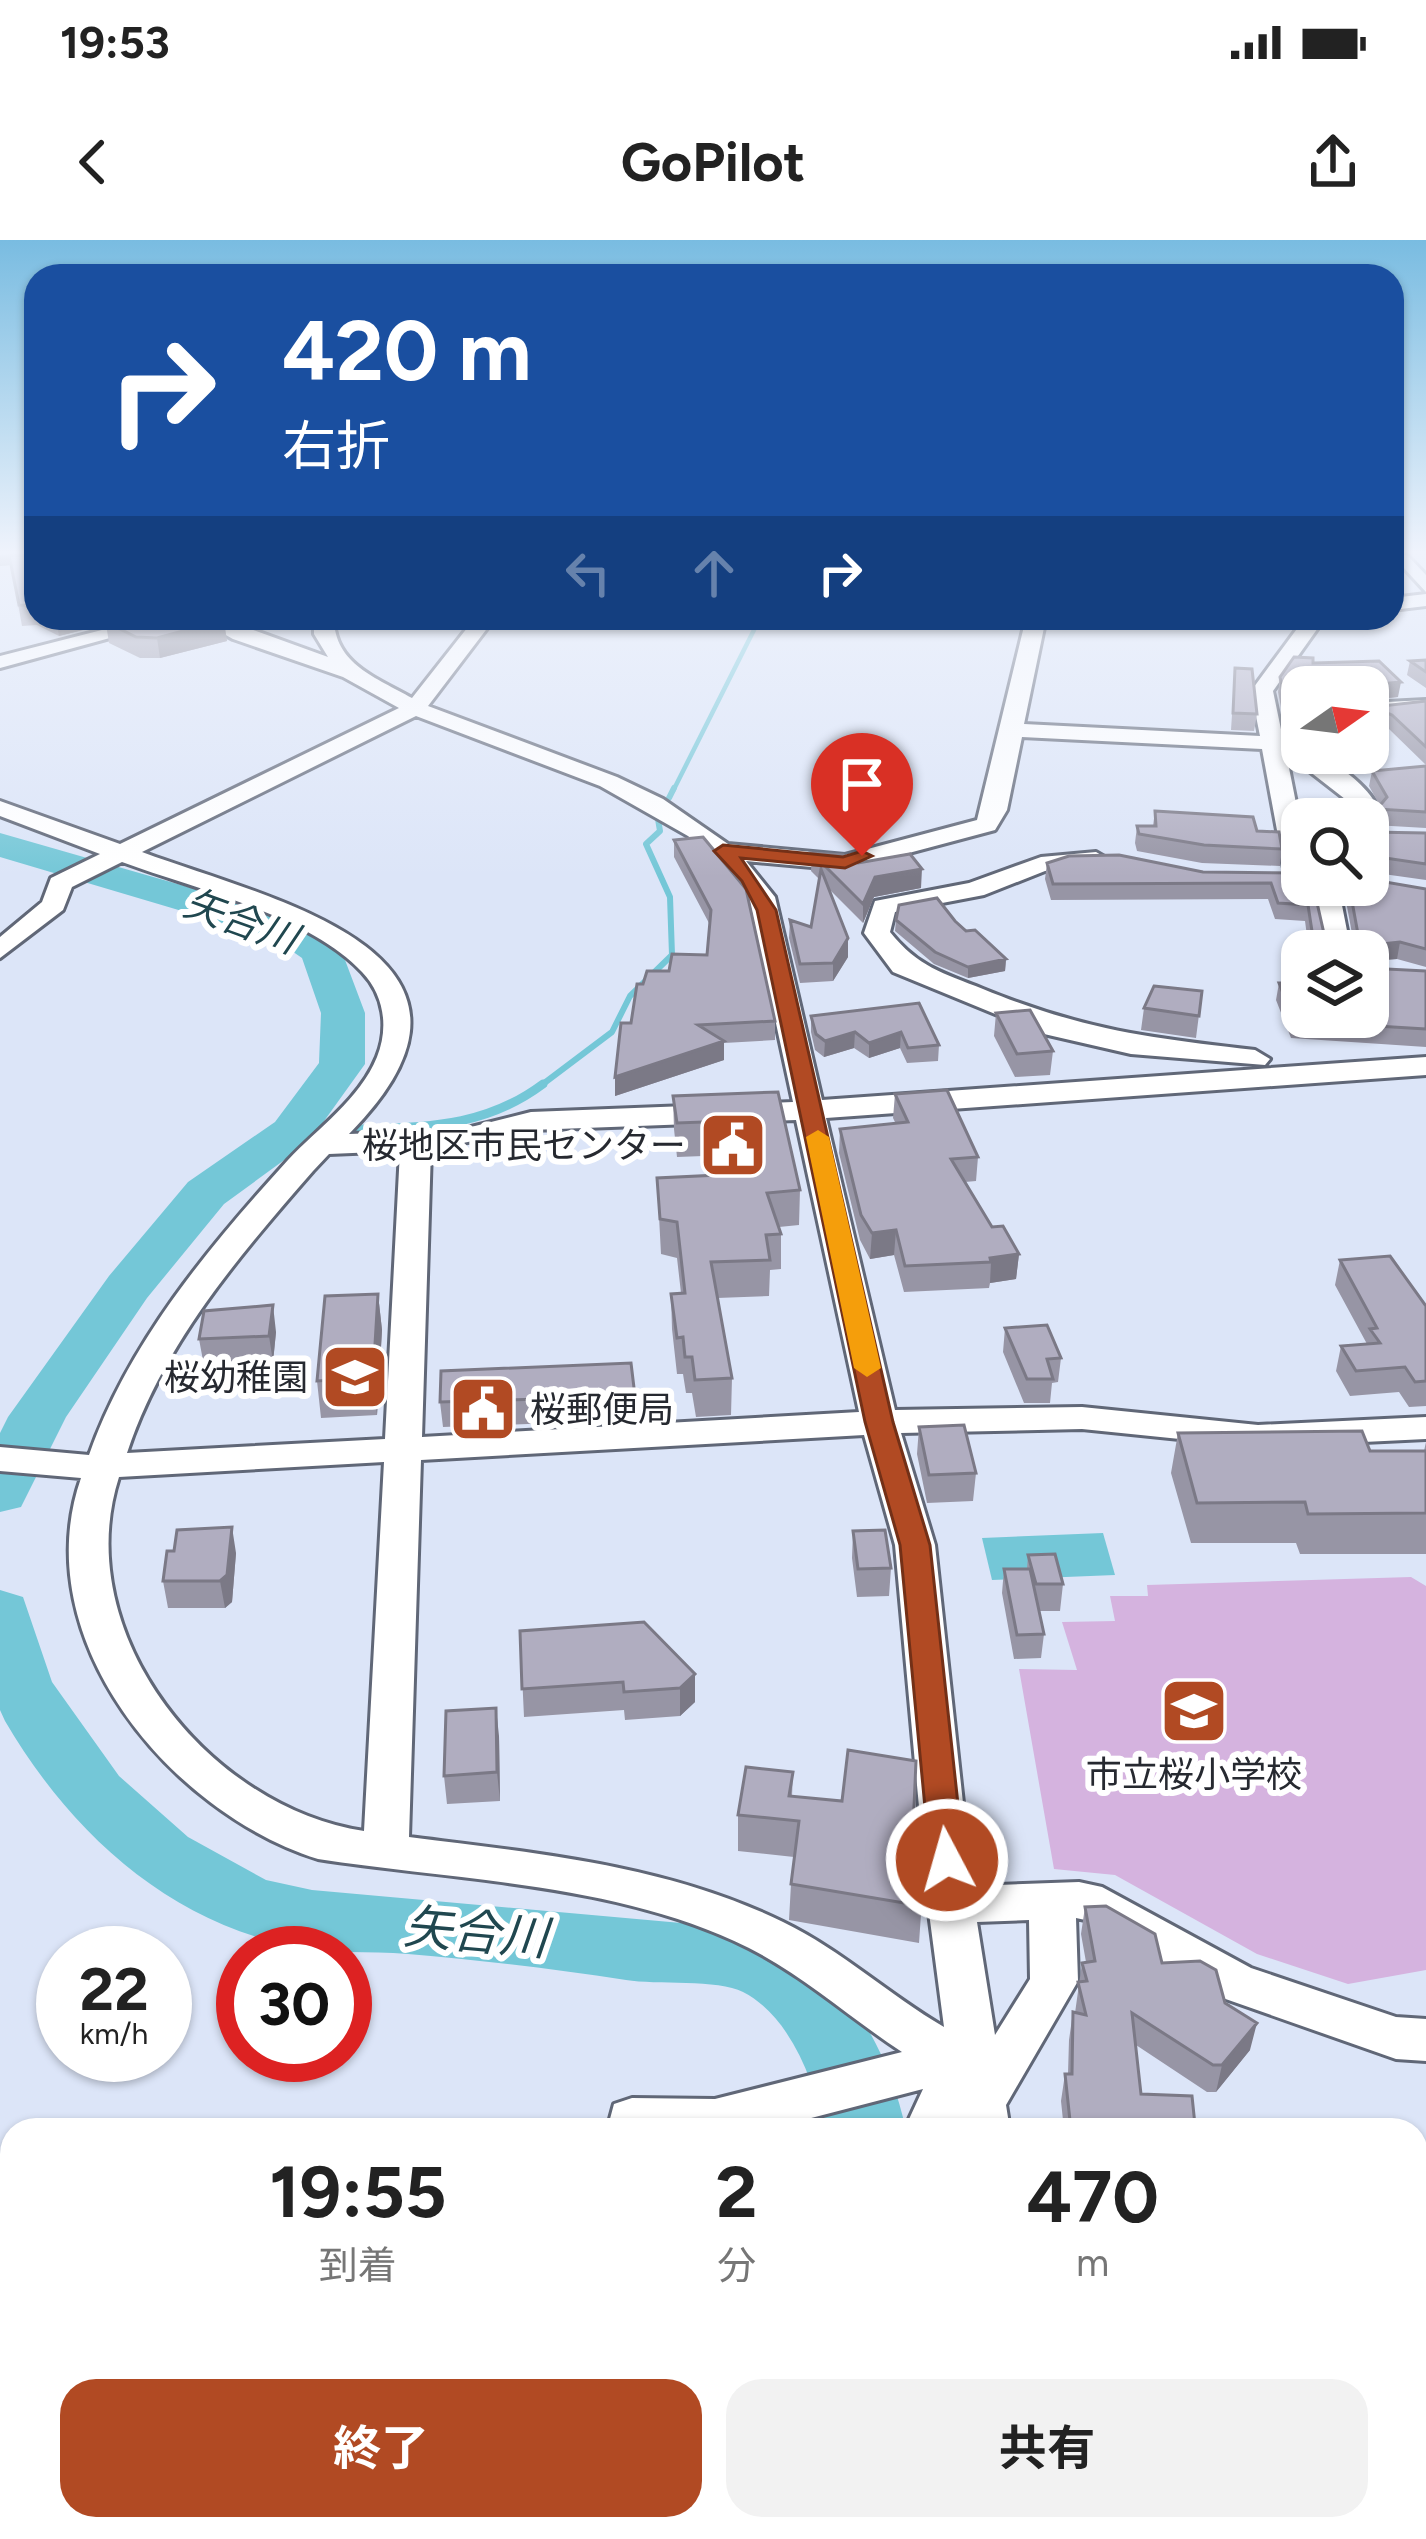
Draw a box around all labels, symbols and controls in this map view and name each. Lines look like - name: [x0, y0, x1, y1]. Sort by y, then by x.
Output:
- text: 19:53: [60, 15, 170, 69]
- icon: back: [60, 129, 126, 195]
- icon: share: [1300, 129, 1366, 195]
- text: GoPilot: [621, 130, 805, 195]
- text: 420 m: [282, 300, 531, 401]
- icon: right: [84, 312, 240, 468]
- text: 右折: [282, 414, 390, 479]
- icon: left: [555, 540, 621, 606]
- icon: ahead: [681, 540, 747, 606]
- icon: right: [807, 540, 873, 606]
- north arrow: [1281, 666, 1389, 774]
- map controls: [1281, 666, 1389, 1038]
- pin: [811, 733, 913, 856]
- icon: arrive: [829, 751, 895, 817]
- button: search: [1281, 798, 1389, 906]
- water label: 矢合川: [178, 879, 308, 964]
- button: layers: [1281, 930, 1389, 1038]
- public building icon: 桜地区市民センター: [698, 1110, 768, 1180]
- place label: 桜地区市民センター: [362, 1124, 686, 1167]
- school or university icon: 桜幼稚園: [320, 1342, 390, 1412]
- place label: 桜幼稚園: [164, 1356, 308, 1399]
- public building icon: 桜郵便局: [448, 1374, 518, 1444]
- place label: 桜郵便局: [530, 1388, 674, 1431]
- school or university icon: 市立桜小学校: [1159, 1676, 1229, 1746]
- place label: 市立桜小学校: [1086, 1753, 1302, 1796]
- position arrow: [884, 1797, 1010, 1923]
- water label: 矢合川: [402, 1897, 555, 1968]
- speed limit sign: 30: [216, 1926, 372, 2082]
- text: 22: [79, 1953, 149, 2025]
- text: km/h: [80, 2015, 148, 2052]
- text: 19:55: [269, 2149, 447, 2235]
- text: 2: [716, 2149, 757, 2235]
- text: 470: [1027, 2154, 1159, 2240]
- text: m: [1076, 2239, 1109, 2286]
- text: 到着: [319, 2242, 397, 2289]
- text: 分: [717, 2242, 756, 2289]
- button: 終了: [60, 2379, 702, 2517]
- button: 共有: [726, 2379, 1368, 2517]

